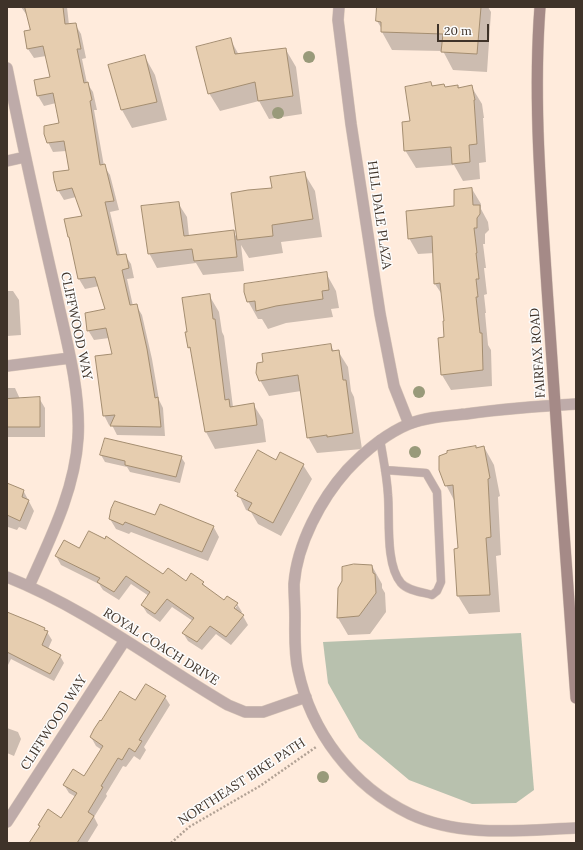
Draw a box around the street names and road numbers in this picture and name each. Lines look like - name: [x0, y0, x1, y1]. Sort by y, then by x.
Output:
- street label: HILL DALE PLAZA: [364, 160, 394, 270]
- street label: CLIFFWOOD WAY: [57, 271, 95, 381]
- street label: FAIRFAX ROAD: [527, 307, 549, 399]
- street label: ROYAL COACH DRIVE: [100, 605, 222, 689]
- street label: CLIFFWOOD WAY: [18, 673, 90, 773]
- street label: NORTHEAST BIKE PATH: [176, 735, 308, 829]

